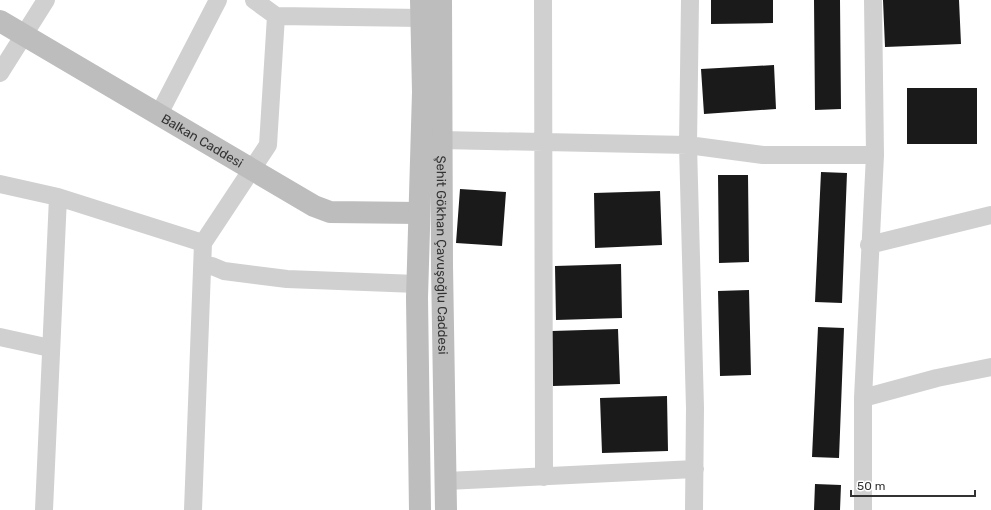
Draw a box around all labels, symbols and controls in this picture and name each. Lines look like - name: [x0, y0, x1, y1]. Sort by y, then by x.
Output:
- street label: Balkan Caddesi: [159, 111, 246, 171]
- street label: Şehit Gökhan Çavuşoğlu Caddesi: [433, 155, 450, 355]
- scale bar: [851, 472, 975, 498]
- text: 50 m: [857, 479, 885, 493]

